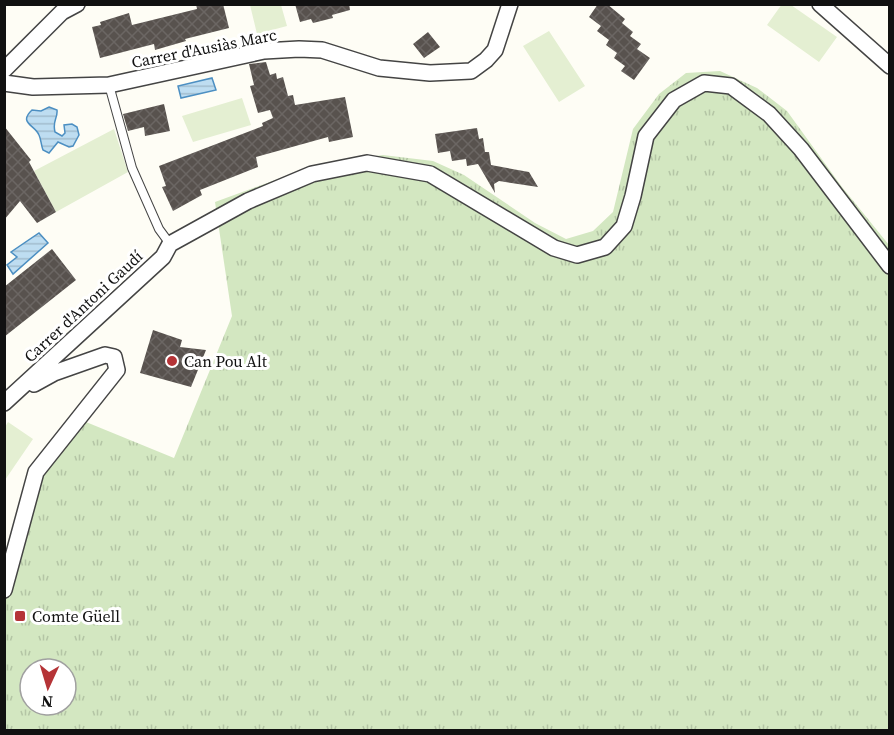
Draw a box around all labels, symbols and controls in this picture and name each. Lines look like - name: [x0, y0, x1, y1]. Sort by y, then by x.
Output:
- street label: Carrer d'Ausiàs Marc: [130, 23, 279, 73]
- street label: Carrer d'Antoni Gaudí: [19, 245, 147, 367]
- place label: Can Pou Alt: [184, 350, 268, 372]
- marker: Can Pou Alt: [165, 354, 179, 368]
- place label: Comte Güell: [32, 605, 120, 627]
- marker: Comte Güell: [13, 609, 27, 623]
- north arrow: [18, 657, 78, 717]
- text: N: [40, 691, 54, 713]

